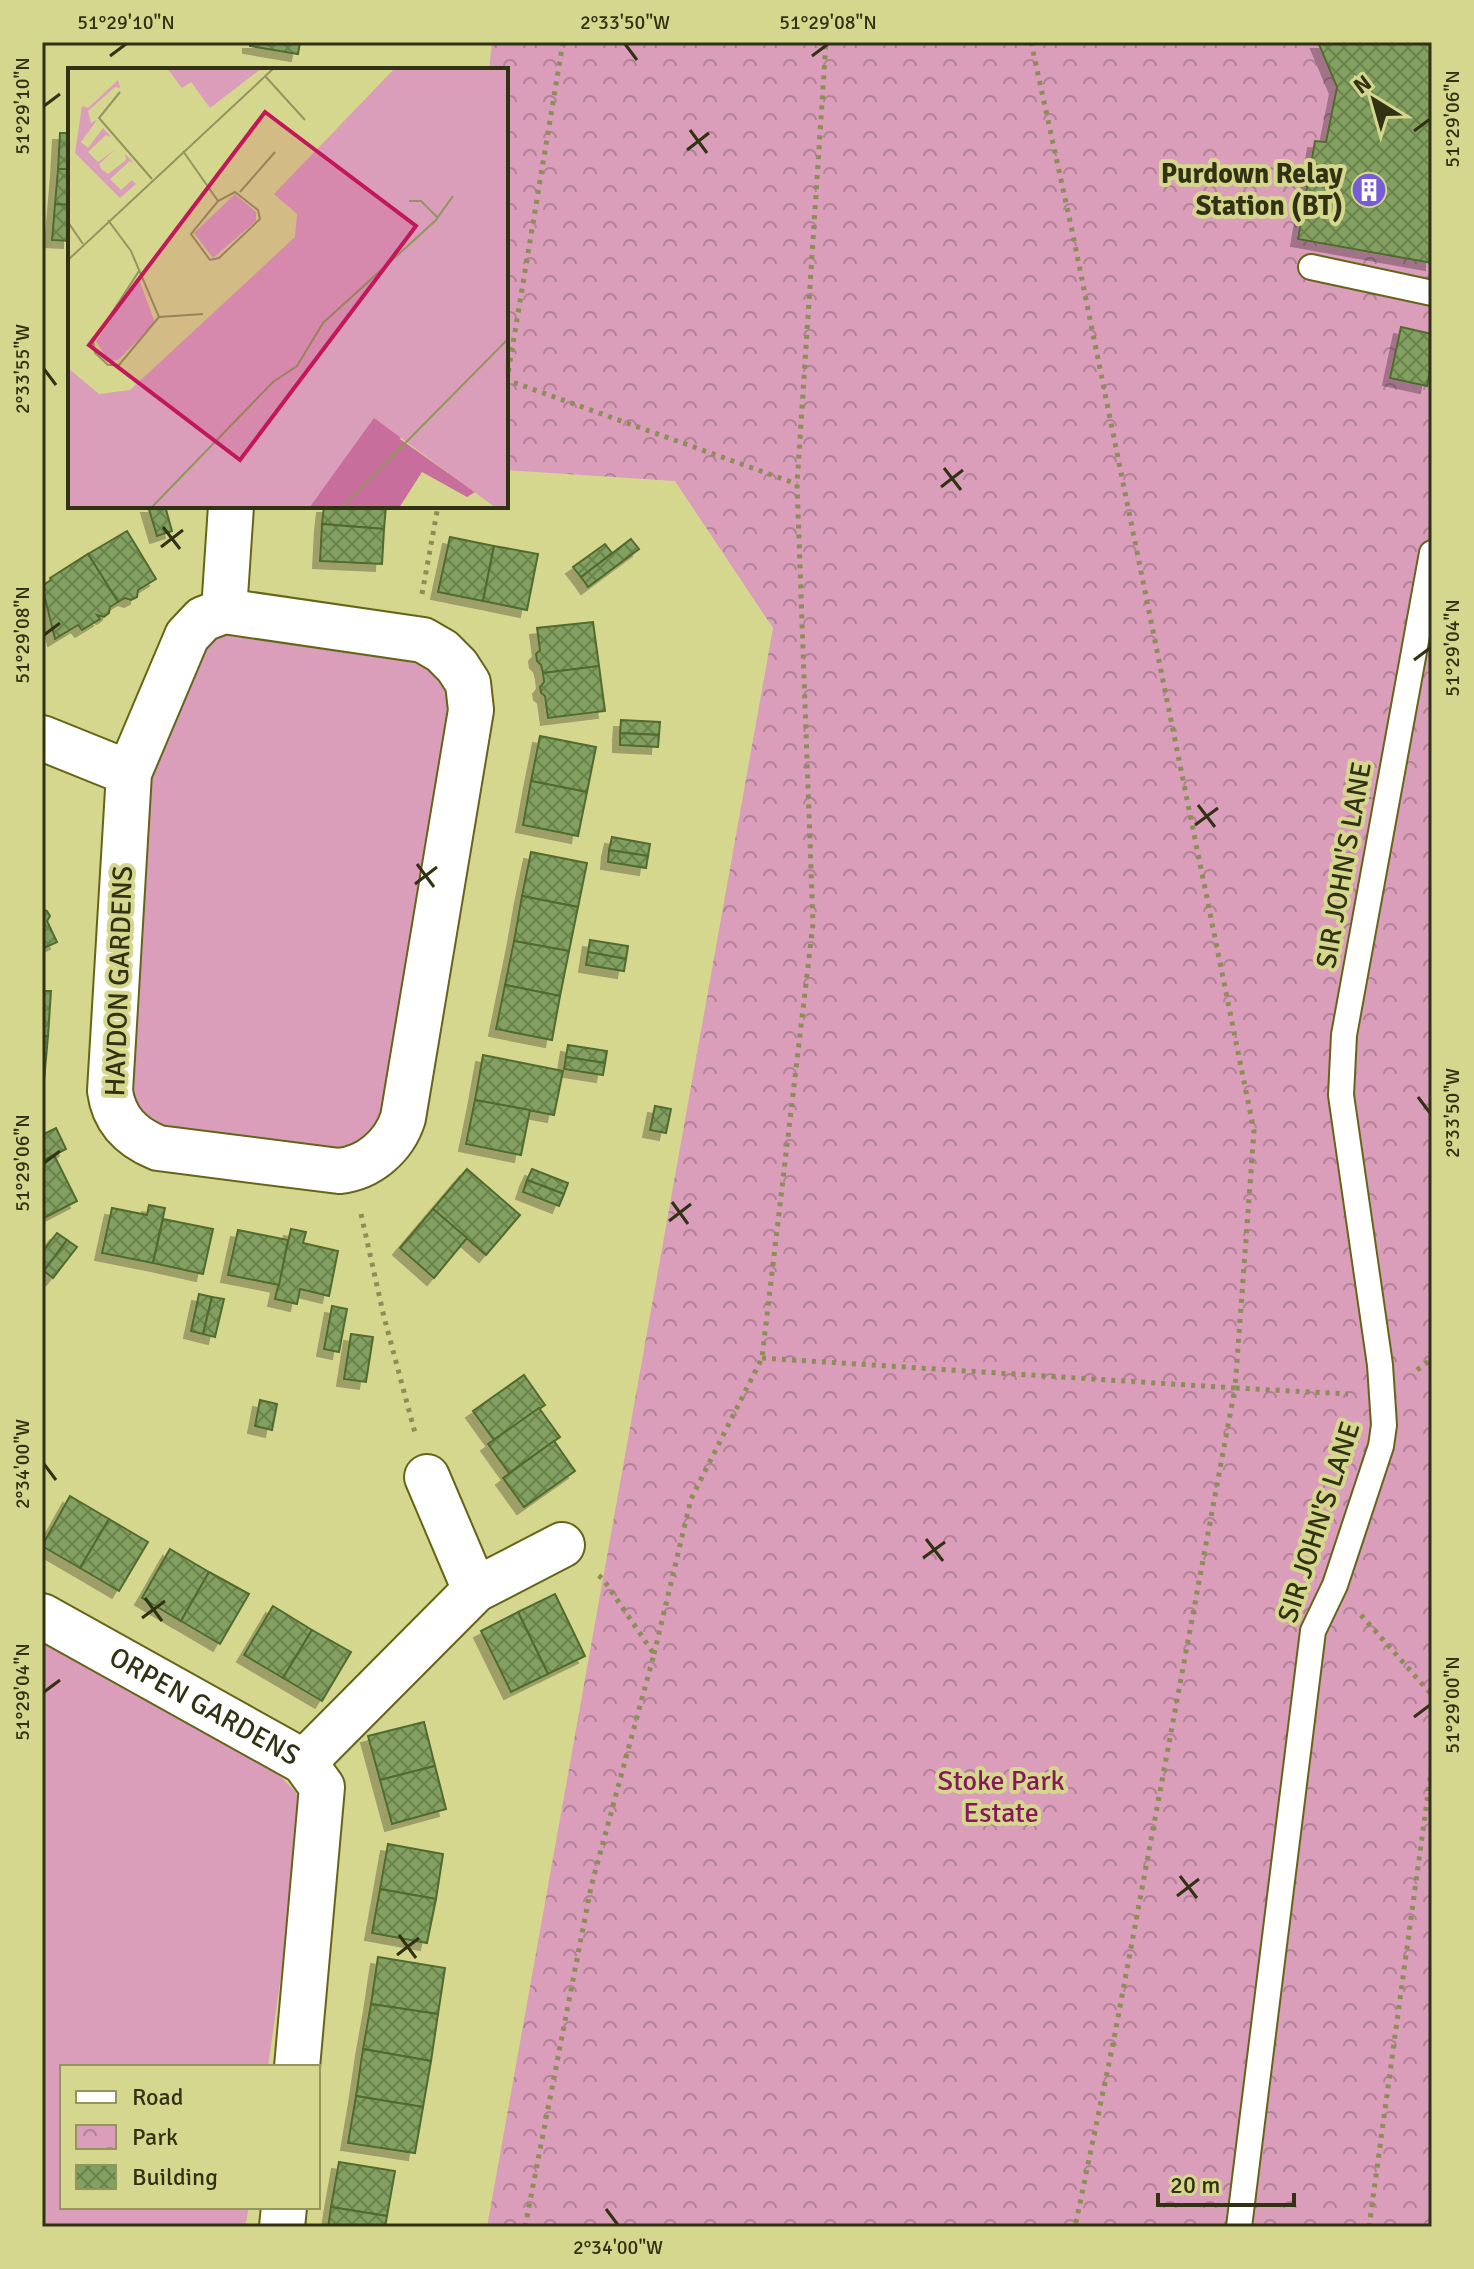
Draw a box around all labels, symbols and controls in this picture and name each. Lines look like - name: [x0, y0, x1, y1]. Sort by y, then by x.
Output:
- text: 51°29'10"N: [77, 10, 175, 35]
- text: 2°33'50"W: [580, 10, 670, 35]
- text: 51°29'08"N: [779, 10, 877, 35]
- text: 51°29'10"N: [10, 57, 35, 155]
- north arrow: [1334, 60, 1414, 140]
- inset map: [68, 68, 508, 508]
- text: N: [1348, 69, 1377, 100]
- text: 51°29'06"N: [1440, 70, 1465, 168]
- place label: Purdown Relay Station (BT): [1161, 157, 1343, 223]
- building icon: Purdown Relay Station (BT): [1350, 171, 1388, 209]
- text: 2°33'55"W: [10, 324, 35, 414]
- text: 51°29'08"N: [10, 586, 35, 684]
- text: 51°29'04"N: [1440, 599, 1465, 697]
- street label: SIR JOHN'S LANE: [1309, 759, 1379, 971]
- street label: HAYDON GARDENS: [98, 865, 140, 1097]
- text: 2°33'50"W: [1440, 1068, 1465, 1158]
- text: 51°29'06"N: [10, 1114, 35, 1212]
- street label: SIR JOHN'S LANE: [1271, 1417, 1367, 1627]
- text: 2°34'00"W: [10, 1419, 35, 1509]
- street label: ORPEN GARDENS: [103, 1640, 306, 1773]
- text: 51°29'04"N: [10, 1643, 35, 1741]
- text: 51°29'00"N: [1440, 1656, 1465, 1754]
- park label: Stoke Park Estate: [937, 1764, 1065, 1830]
- legend: [60, 2065, 320, 2209]
- text: Road: [132, 2082, 183, 2112]
- text: Park: [132, 2122, 178, 2152]
- scale bar: [1158, 2157, 1294, 2207]
- text: Building: [132, 2162, 218, 2192]
- text: 20 m: [1170, 2170, 1220, 2200]
- text: 2°34'00"W: [573, 2235, 663, 2260]

